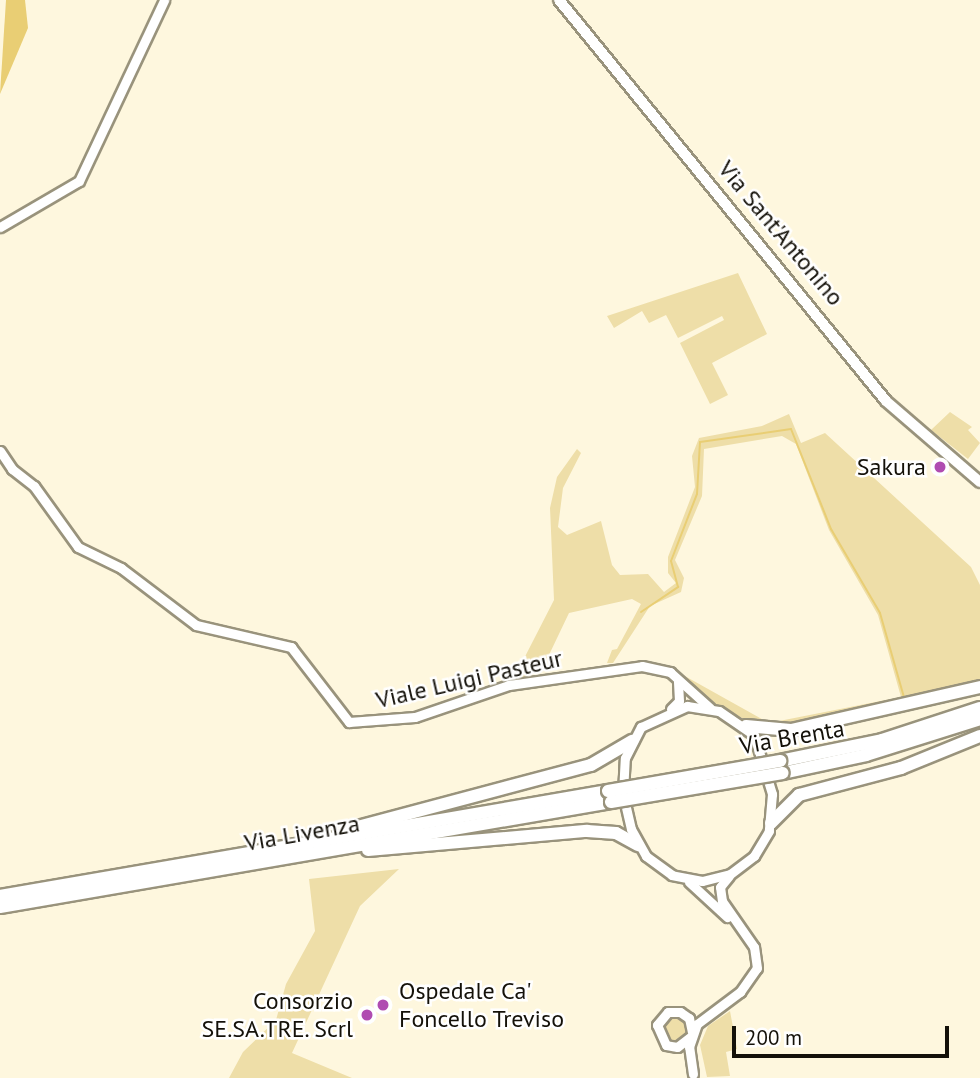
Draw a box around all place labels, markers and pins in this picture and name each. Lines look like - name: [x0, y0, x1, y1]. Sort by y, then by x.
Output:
- place label: Sakura: [857, 453, 926, 481]
- marker: Sakura: [932, 459, 948, 475]
- place label: Ospedale Ca' Foncello Treviso: [399, 977, 565, 1033]
- place label: Consorzio SE.SA.TRE. Scrl: [200, 987, 353, 1043]
- marker: Ospedale Ca' Foncello Treviso: [373, 995, 393, 1015]
- marker: Consorzio SE.SA.TRE. Scrl: [359, 1007, 375, 1023]

